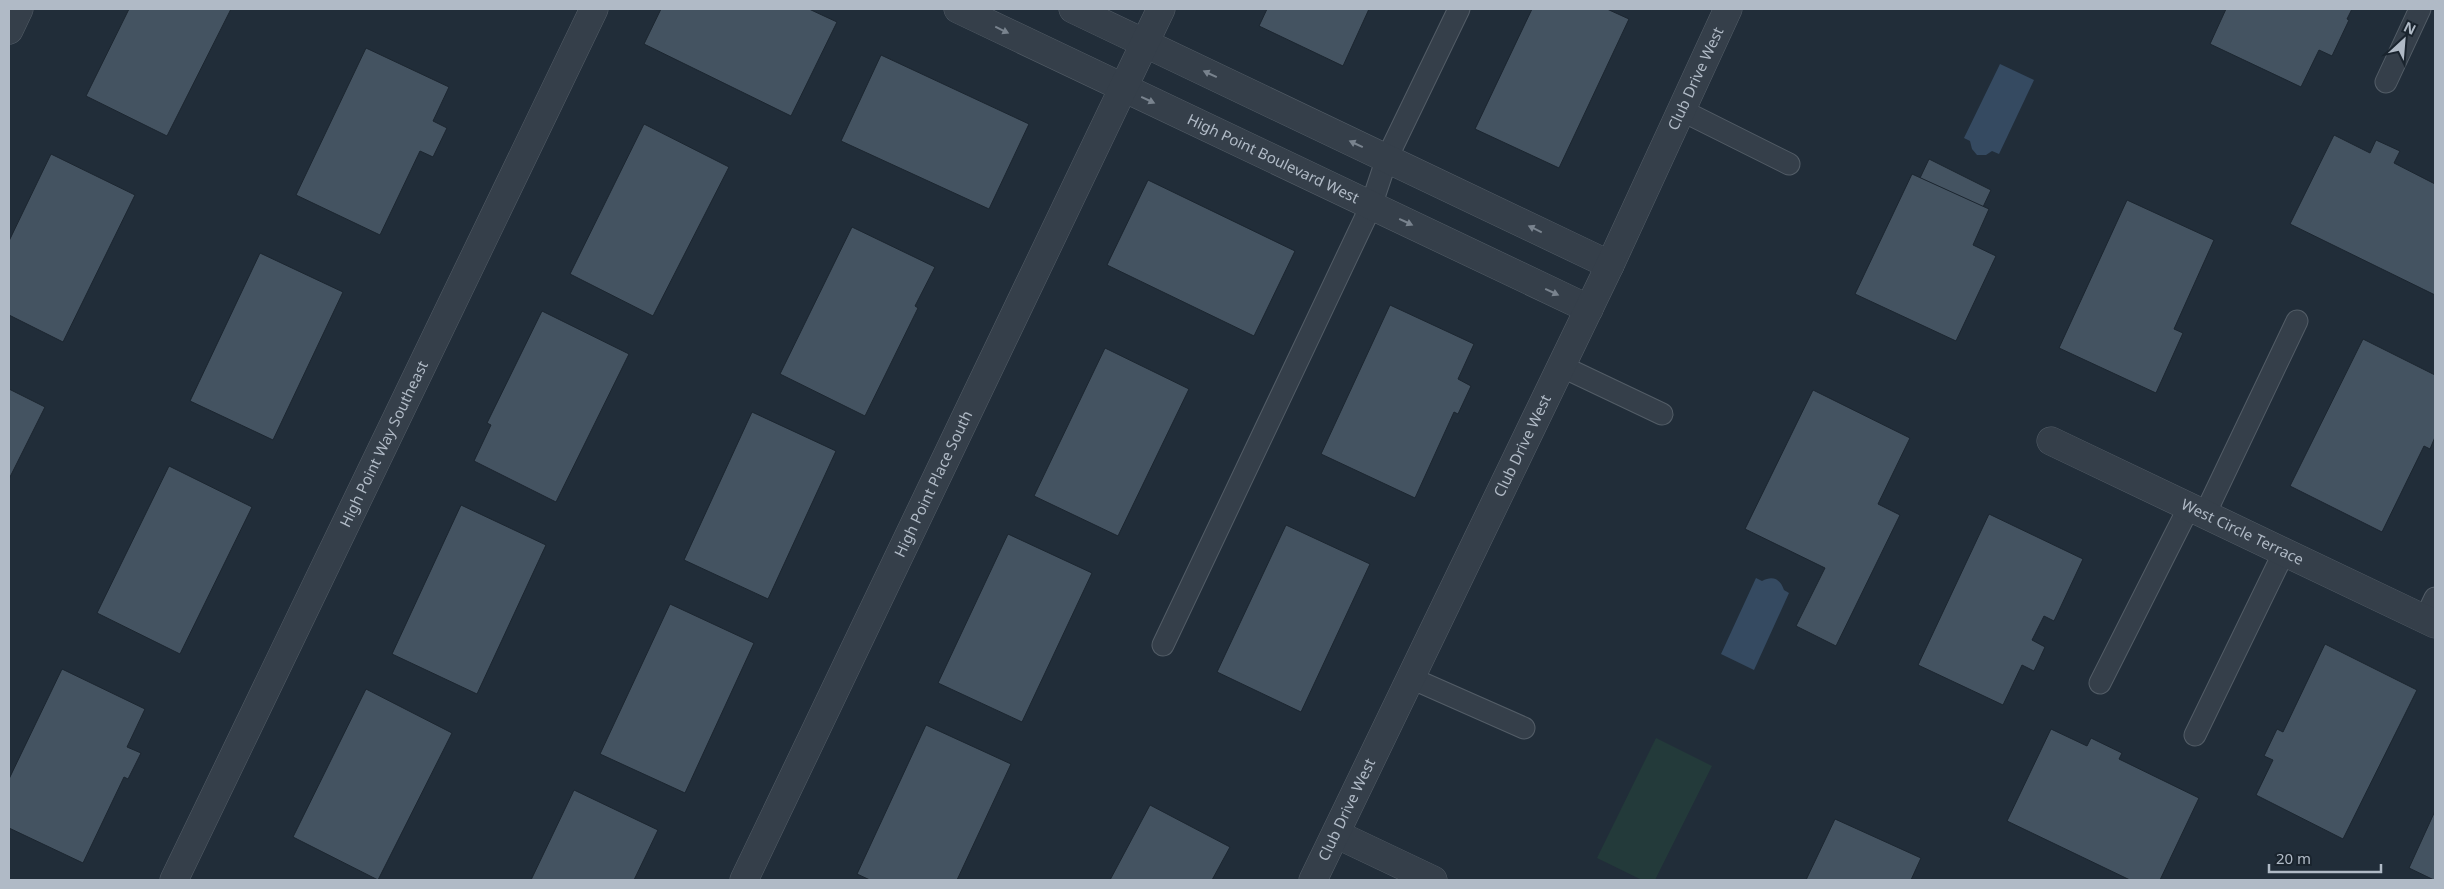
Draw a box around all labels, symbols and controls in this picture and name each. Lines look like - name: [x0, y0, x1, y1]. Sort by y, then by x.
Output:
- north arrow: [2379, 15, 2429, 65]
- text: N: [2401, 17, 2419, 39]
- street label: Club Drive West: [1662, 23, 1728, 133]
- one-way arrow: [995, 26, 1009, 34]
- one-way arrow: [1203, 70, 1217, 78]
- one-way arrow: [1141, 96, 1155, 104]
- street label: High Point Boulevard West: [1184, 109, 1363, 208]
- one-way arrow: [1349, 139, 1364, 148]
- one-way arrow: [1399, 219, 1413, 227]
- one-way arrow: [1527, 225, 1542, 233]
- one-way arrow: [1545, 288, 1560, 296]
- street label: High Point Way Southeast: [335, 357, 432, 530]
- street label: Club Drive West: [1488, 390, 1555, 500]
- street label: High Point Place South: [889, 407, 976, 560]
- street label: West Circle Terrace: [2178, 494, 2307, 569]
- street label: Club Drive West: [1313, 754, 1380, 864]
- scale bar: [2269, 842, 2382, 874]
- text: 20 m: [2276, 848, 2311, 868]

